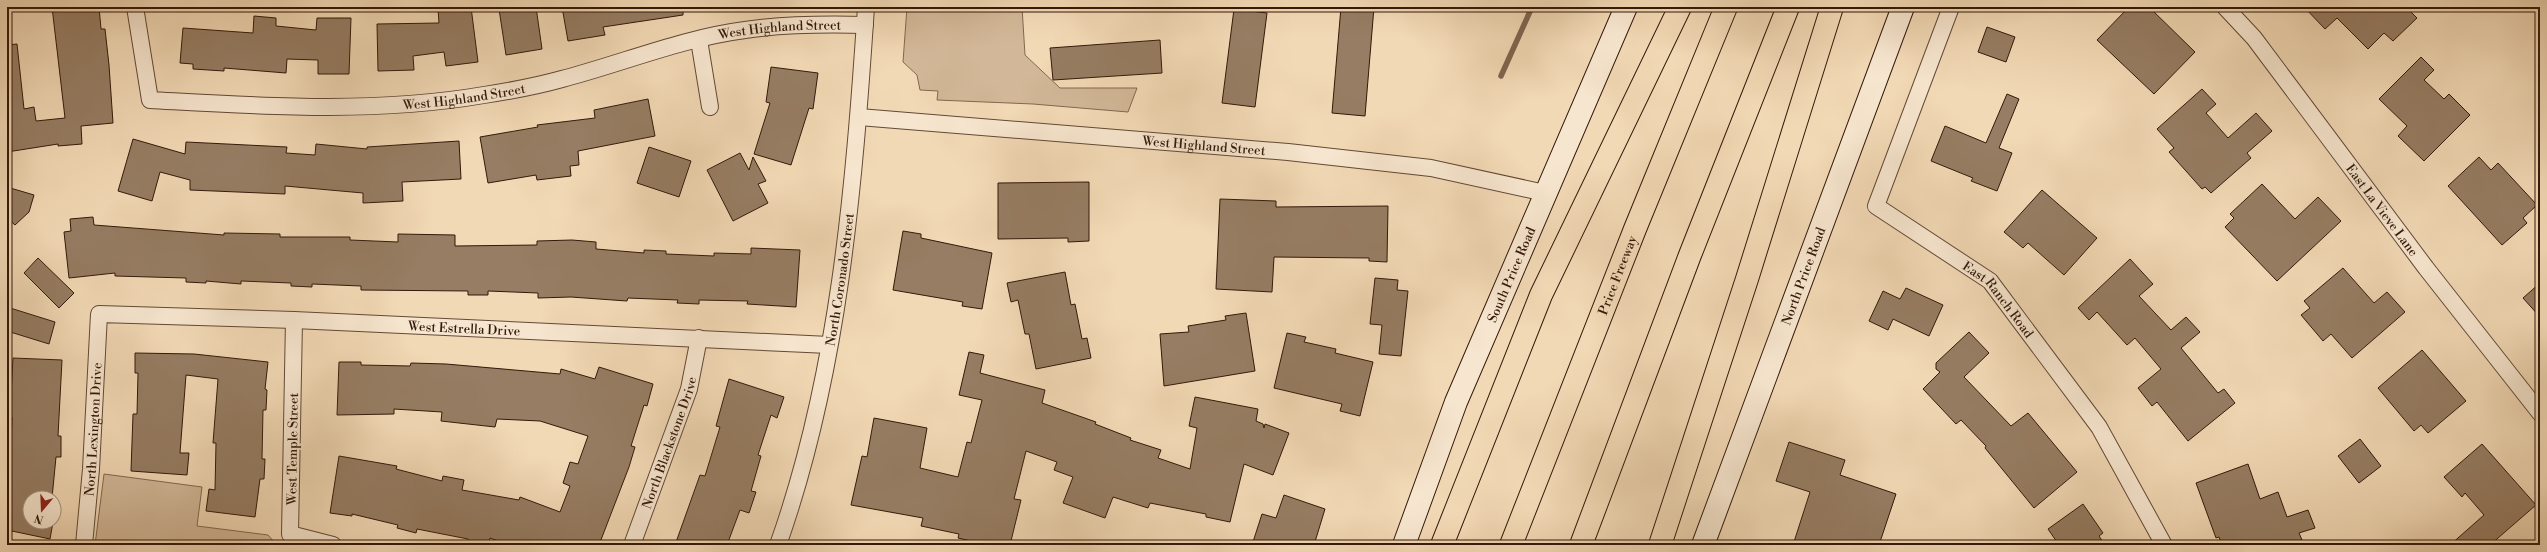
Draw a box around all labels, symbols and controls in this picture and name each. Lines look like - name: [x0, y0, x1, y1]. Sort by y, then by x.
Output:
- street label: West Highland Street: [716, 17, 842, 43]
- street label: West Highland Street: [401, 81, 527, 114]
- street label: West Highland Street: [1141, 133, 1266, 159]
- street label: East La Vieve Lane: [2342, 161, 2422, 260]
- street label: North Coronado Street: [823, 212, 858, 347]
- street label: South Price Road: [1484, 224, 1540, 325]
- street label: North Price Road: [1778, 225, 1830, 327]
- street label: Price Freeway: [1595, 233, 1641, 317]
- street label: East Ranch Road: [1959, 258, 2037, 342]
- street label: West Estrella Drive: [407, 318, 521, 340]
- street label: North Lexington Drive: [82, 362, 106, 497]
- street label: North Blackstone Drive: [639, 375, 700, 511]
- street label: West Temple Street: [284, 392, 302, 506]
- north arrow: [22, 490, 62, 530]
- text: N: [32, 510, 45, 527]

